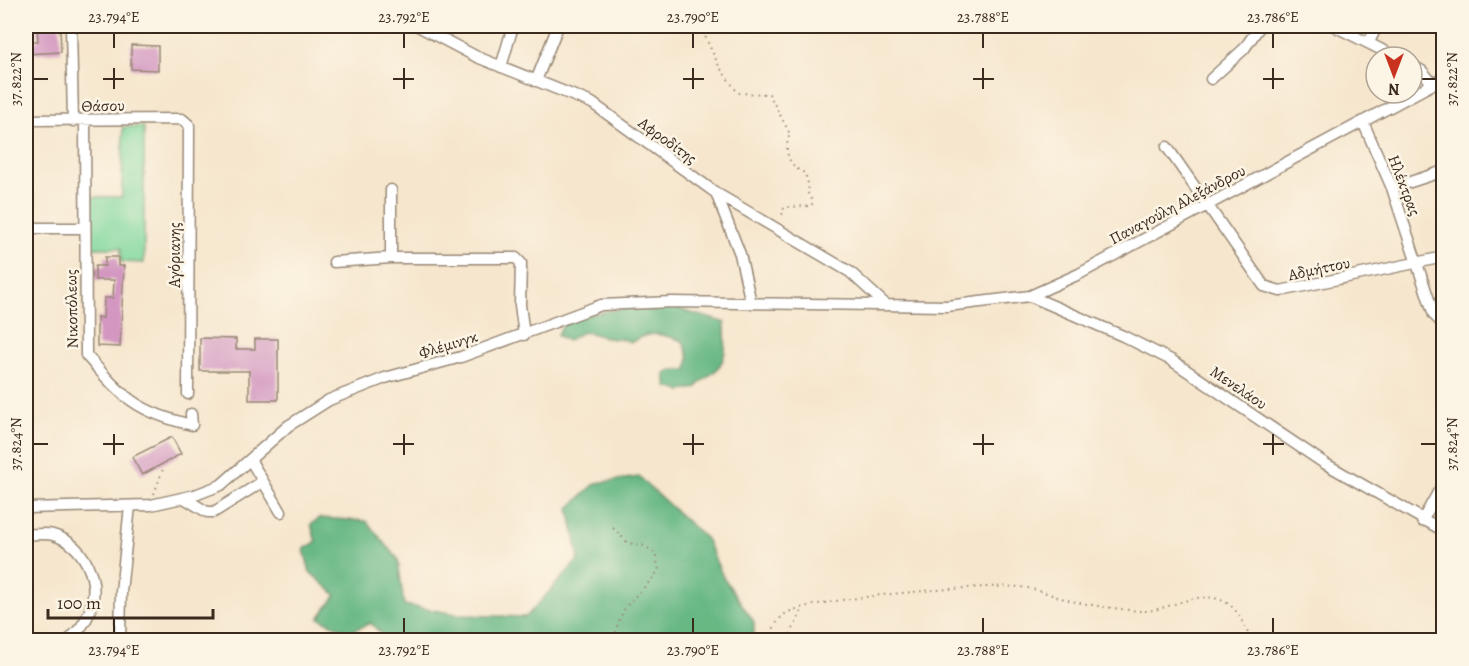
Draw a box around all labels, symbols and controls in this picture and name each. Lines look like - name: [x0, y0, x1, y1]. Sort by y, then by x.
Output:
- text: 23.794°E: [88, 7, 140, 27]
- text: 23.792°E: [378, 7, 430, 27]
- text: 23.790°E: [667, 7, 719, 27]
- text: 23.788°E: [957, 7, 1009, 27]
- text: 23.786°E: [1247, 7, 1299, 27]
- north arrow: [1364, 45, 1424, 105]
- text: 37.822°N: [6, 52, 26, 106]
- text: 37.822°N: [1442, 52, 1462, 106]
- text: N: [1388, 78, 1400, 100]
- street label: Θάσου: [81, 95, 125, 117]
- street label: Αφροδίτης: [633, 112, 701, 170]
- street label: Ηλέκτρας: [1382, 152, 1426, 219]
- street label: Παναγούλη Αλεξάνδρου: [1105, 160, 1250, 250]
- street label: Αγόριανης: [164, 222, 186, 289]
- street label: Αδμήττου: [1285, 252, 1352, 286]
- street label: Νικοπόλεως: [60, 269, 84, 349]
- street label: Φλέμινγκ: [416, 325, 481, 364]
- street label: Μενελάου: [1206, 361, 1271, 415]
- text: 37.824°N: [6, 417, 26, 471]
- text: 37.824°N: [1442, 417, 1462, 471]
- scale bar: [48, 582, 213, 620]
- text: 100 m: [57, 591, 101, 615]
- text: 23.794°E: [88, 640, 140, 660]
- text: 23.792°E: [378, 640, 430, 660]
- text: 23.790°E: [667, 640, 719, 660]
- text: 23.788°E: [957, 640, 1009, 660]
- text: 23.786°E: [1247, 640, 1299, 660]

